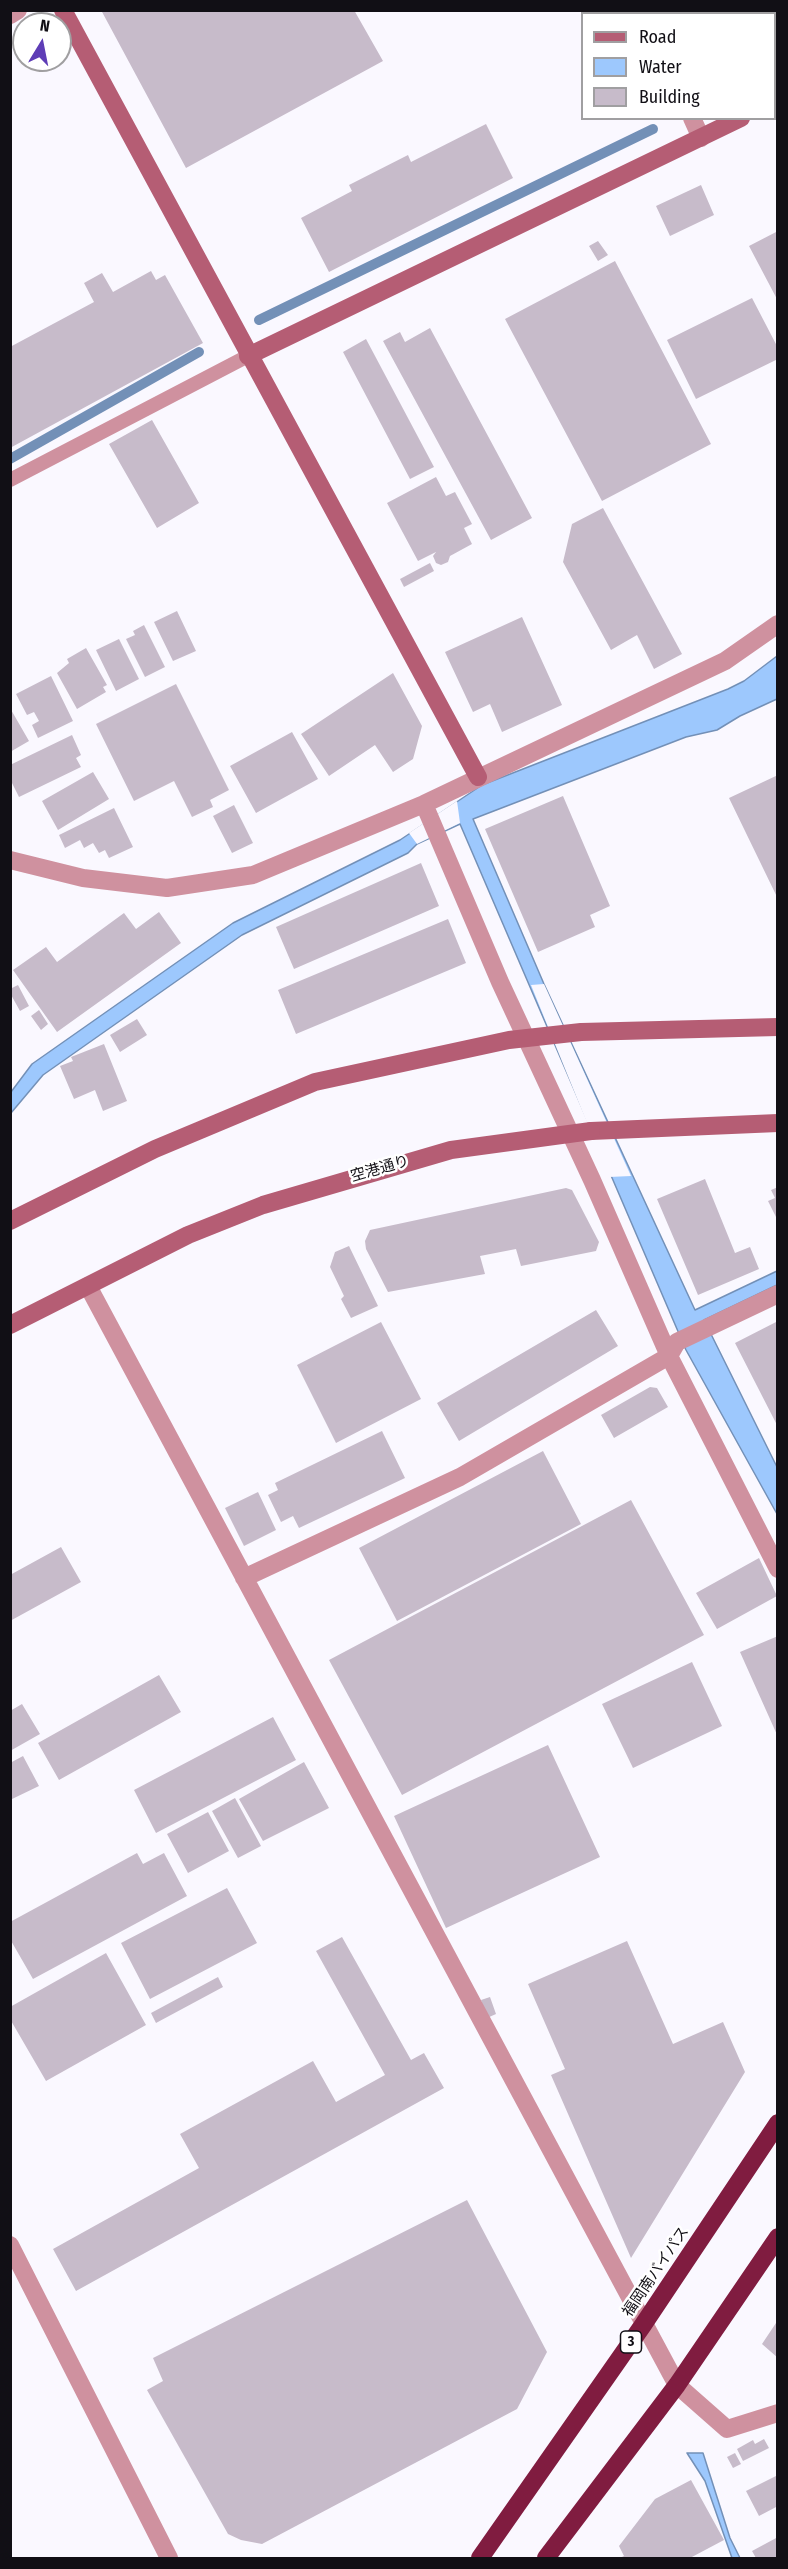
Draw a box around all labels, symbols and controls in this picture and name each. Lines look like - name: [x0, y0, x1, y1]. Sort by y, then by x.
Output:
- north arrow: [12, 12, 72, 72]
- legend: [581, 12, 776, 120]
- text: N: [38, 16, 51, 36]
- text: Road: [639, 26, 676, 48]
- text: Water: [639, 56, 682, 78]
- text: Building: [639, 86, 700, 108]
- street label: 空港通り: [349, 1152, 411, 1186]
- street label: 福岡南バイパス: [619, 2223, 693, 2321]
- road number: 3: [620, 2331, 642, 2353]

